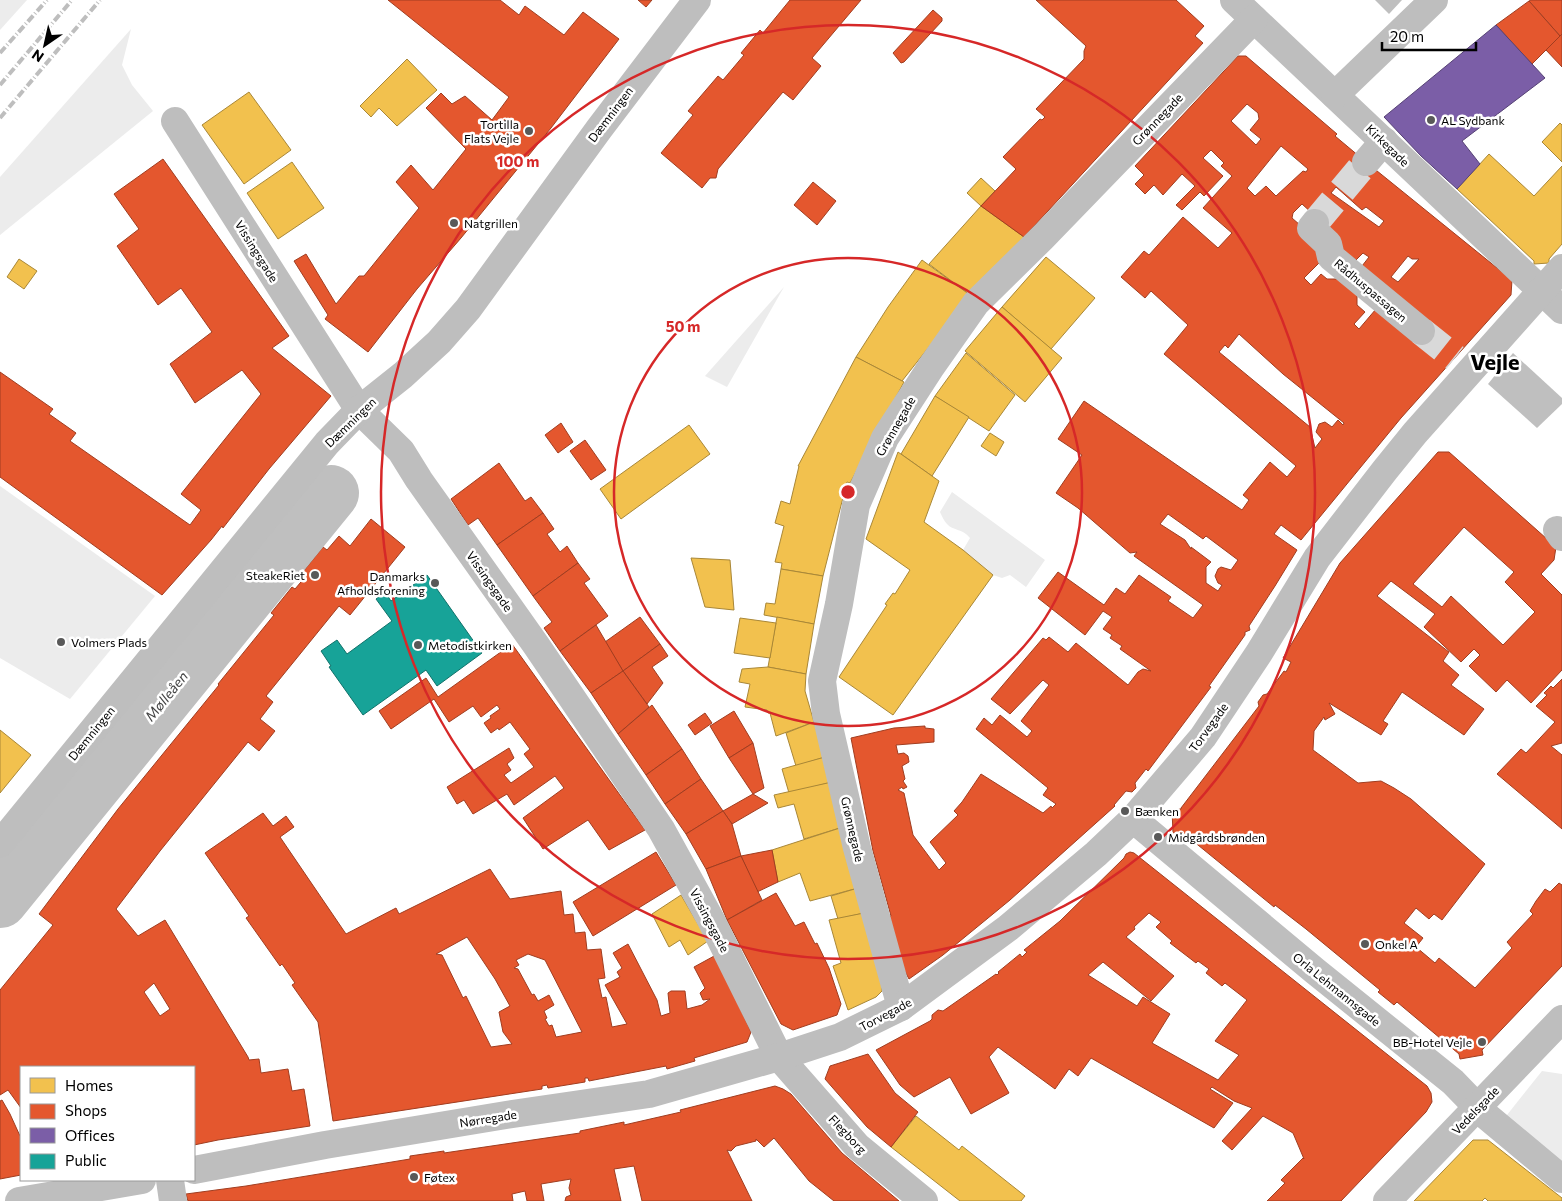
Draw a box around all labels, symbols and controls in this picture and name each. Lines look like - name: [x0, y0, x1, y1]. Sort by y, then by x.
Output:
- north arrow: [20, 20, 70, 70]
- scale bar: [1382, 20, 1476, 52]
- text: 20 m: [1390, 27, 1424, 45]
- text: N: [28, 46, 47, 66]
- street label: Dæmningen: [585, 84, 635, 144]
- street label: Grønnegade: [1129, 90, 1185, 148]
- place label: AL Sydbank: [1441, 113, 1505, 127]
- marker: AL Sydbank: [1425, 114, 1437, 126]
- place label: Tortilla Flats Vejle: [464, 117, 519, 145]
- street label: Kirkegade: [1364, 121, 1412, 169]
- marker: Tortilla Flats Vejle: [523, 125, 535, 137]
- text: 100 m: [497, 152, 539, 170]
- place label: Natgrillen: [464, 216, 518, 230]
- marker: Natgrillen: [448, 217, 460, 229]
- street label: Vissingsgade: [232, 218, 282, 284]
- street label: Rådhuspassagen: [1332, 256, 1410, 324]
- text: 50 m: [666, 317, 700, 335]
- district label: Vejle: [1470, 348, 1520, 375]
- street label: Dæmningen: [322, 394, 378, 450]
- street label: Grønnegade: [872, 394, 918, 458]
- centre of rings: [839, 483, 857, 501]
- street label: Vissingsgade: [464, 548, 516, 614]
- place label: SteakeRiet: [246, 568, 305, 582]
- marker: SteakeRiet: [309, 569, 321, 581]
- place label: Danmarks Afholdsforening: [337, 569, 425, 597]
- marker: Danmarks Afholdsforening: [429, 577, 441, 589]
- place label: Volmers Plads: [71, 635, 147, 649]
- marker: Volmers Plads: [55, 636, 67, 648]
- place label: Metodistkirken: [428, 638, 512, 652]
- marker: Metodistkirken: [412, 639, 424, 651]
- water label: Mølleåen: [141, 668, 191, 724]
- street label: Torvegade: [1186, 700, 1230, 754]
- street label: Dæmningen: [65, 703, 117, 763]
- street label: Grønnegade: [839, 795, 867, 863]
- place label: Bænken: [1135, 804, 1179, 818]
- marker: Bænken: [1119, 805, 1131, 817]
- place label: Midgårdsbrønden: [1168, 830, 1265, 844]
- marker: Midgårdsbrønden: [1152, 831, 1164, 843]
- street label: Vissingsgade: [687, 886, 733, 954]
- place label: Onkel A: [1375, 937, 1418, 951]
- marker: Onkel A: [1359, 938, 1371, 950]
- street label: Orla Lehmannsgade: [1291, 950, 1383, 1028]
- street label: Torvegade: [857, 994, 913, 1034]
- place label: BB-Hotel Vejle: [1393, 1035, 1472, 1049]
- marker: BB-Hotel Vejle: [1476, 1036, 1488, 1048]
- legend: [20, 1066, 195, 1181]
- text: Homes: [65, 1076, 113, 1094]
- street label: Vedelsgade: [1449, 1083, 1501, 1137]
- text: Shops: [65, 1101, 107, 1119]
- street label: Nørregade: [458, 1107, 518, 1129]
- street label: Flegborg: [826, 1112, 870, 1157]
- text: Offices: [65, 1126, 115, 1144]
- text: Public: [65, 1151, 107, 1169]
- place label: Føtex: [424, 1170, 456, 1184]
- marker: Føtex: [408, 1171, 420, 1183]

